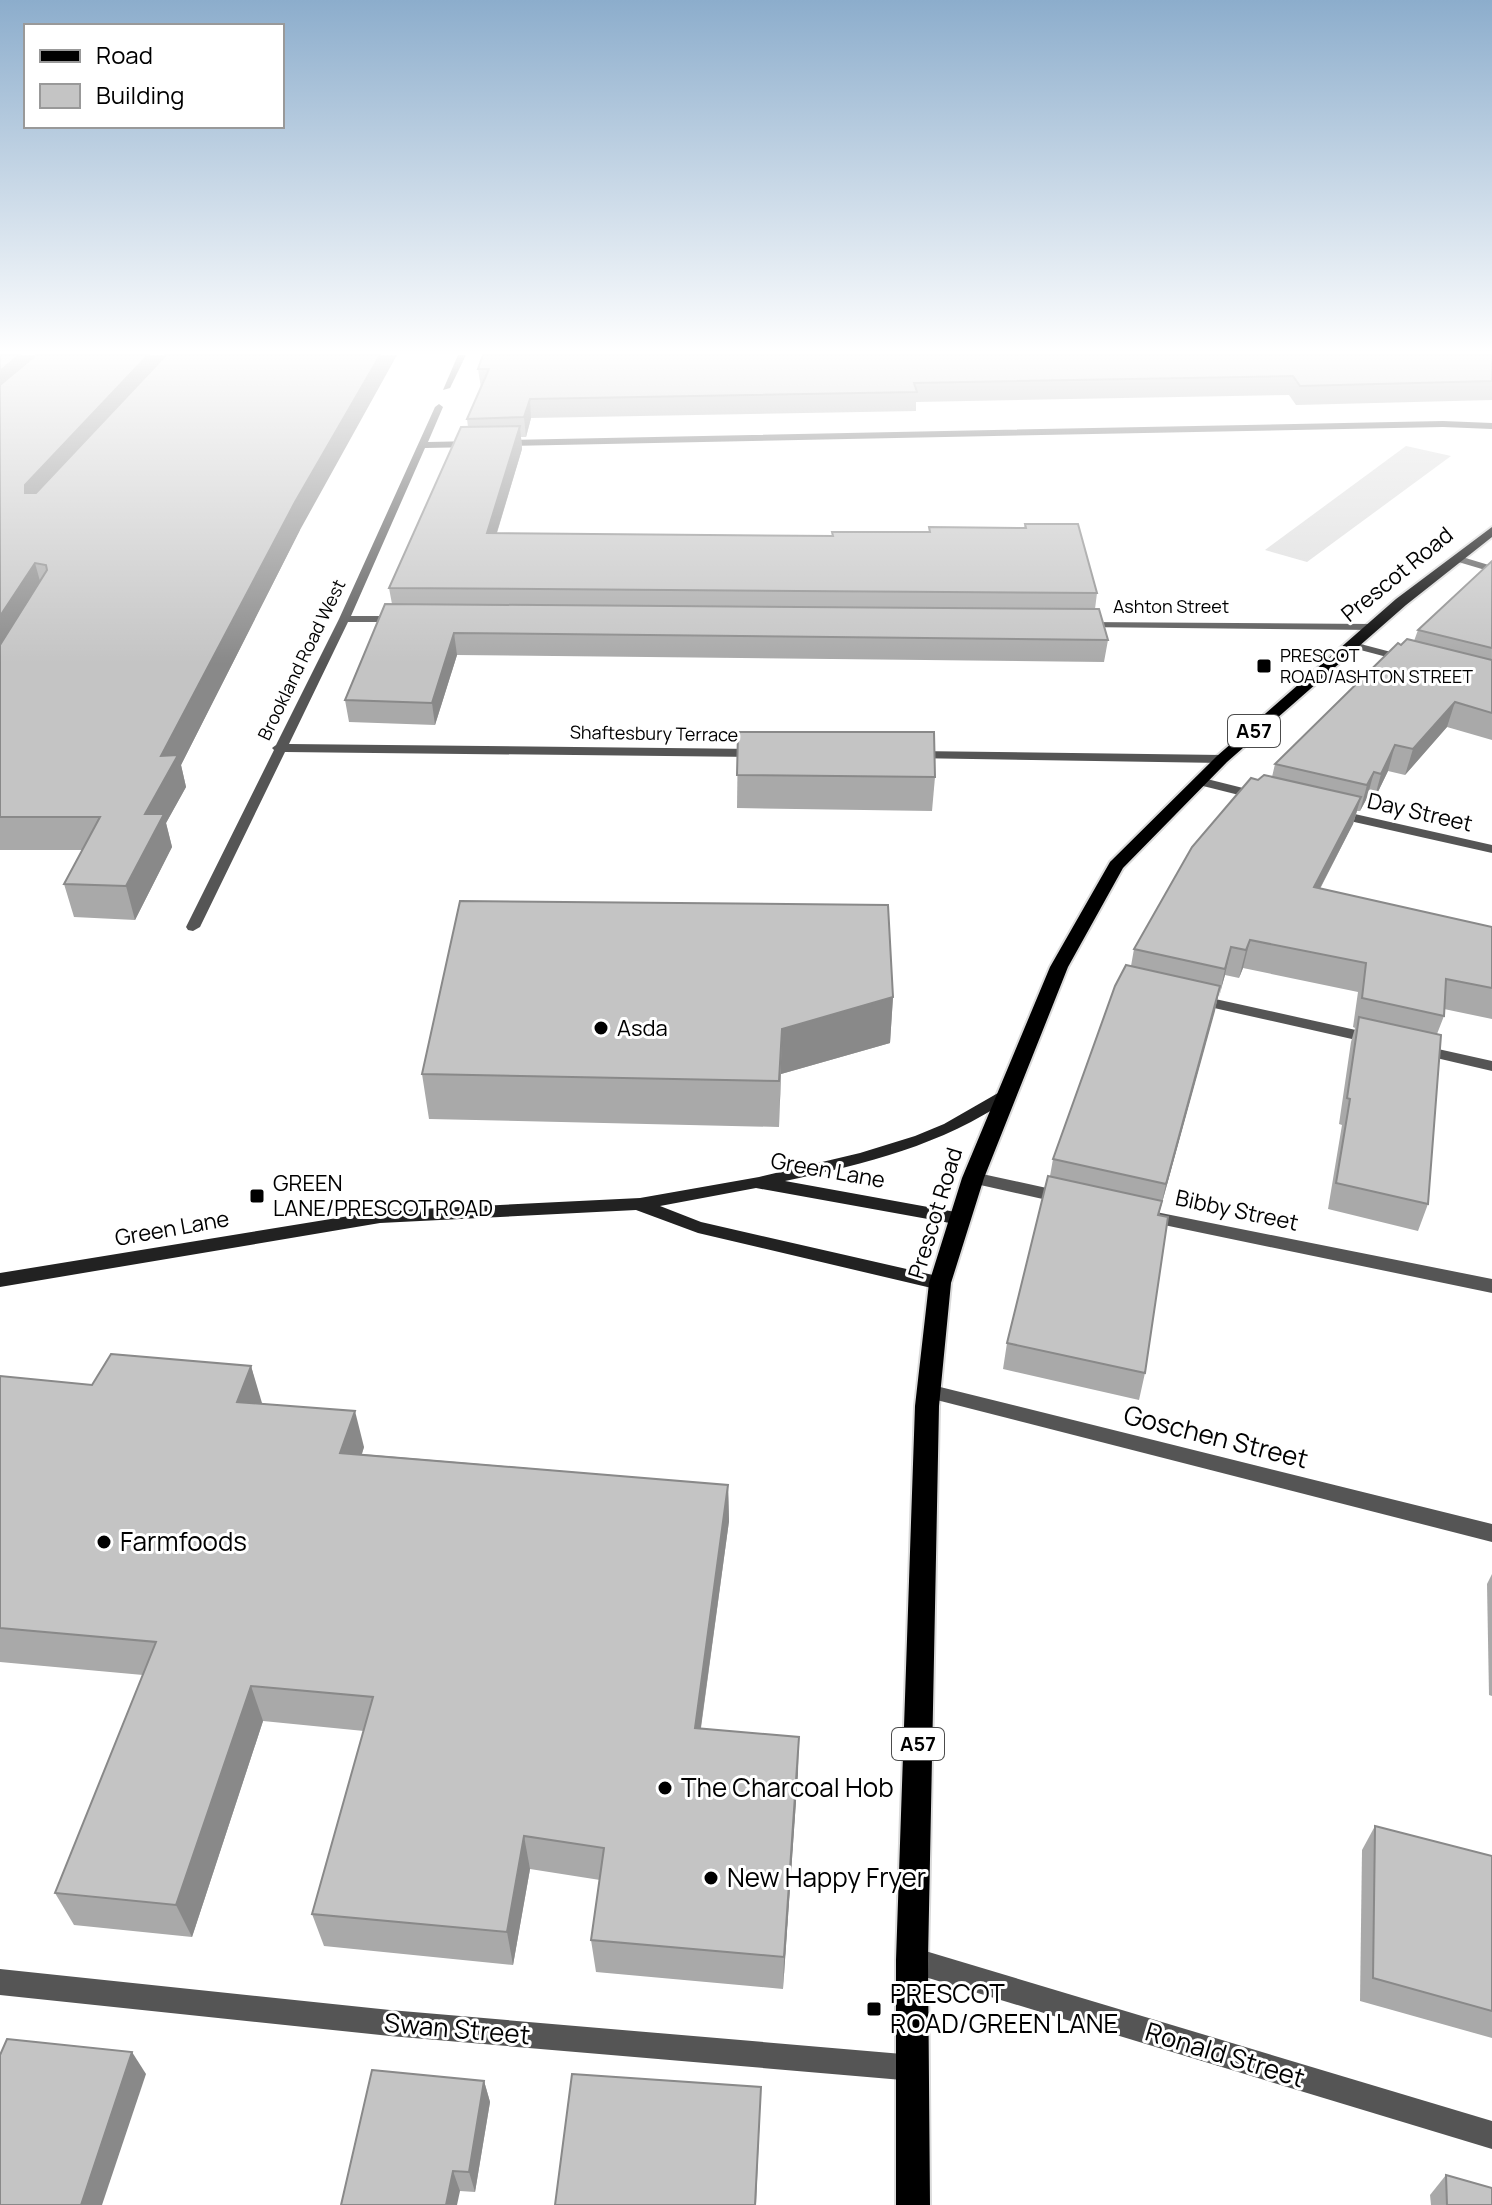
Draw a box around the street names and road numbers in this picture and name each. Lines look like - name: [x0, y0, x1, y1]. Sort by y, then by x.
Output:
- street label: Prescot Road: [1335, 520, 1459, 628]
- street label: Brookland Road West: [252, 575, 350, 744]
- street label: Ashton Street: [1113, 594, 1229, 618]
- road number: A57: [1228, 715, 1280, 747]
- street label: Shaftesbury Terrace: [570, 720, 738, 746]
- street label: Day Street: [1365, 785, 1476, 839]
- street label: Prescot Road: [901, 1144, 969, 1282]
- street label: Green Lane: [769, 1145, 888, 1195]
- street label: Bibby Street: [1173, 1182, 1301, 1238]
- street label: Green Lane: [113, 1203, 232, 1253]
- street label: Goschen Street: [1120, 1396, 1312, 1476]
- road number: A57: [892, 1728, 944, 1760]
- street label: Swan Street: [382, 2004, 532, 2052]
- street label: Ronald Street: [1141, 2013, 1309, 2095]

